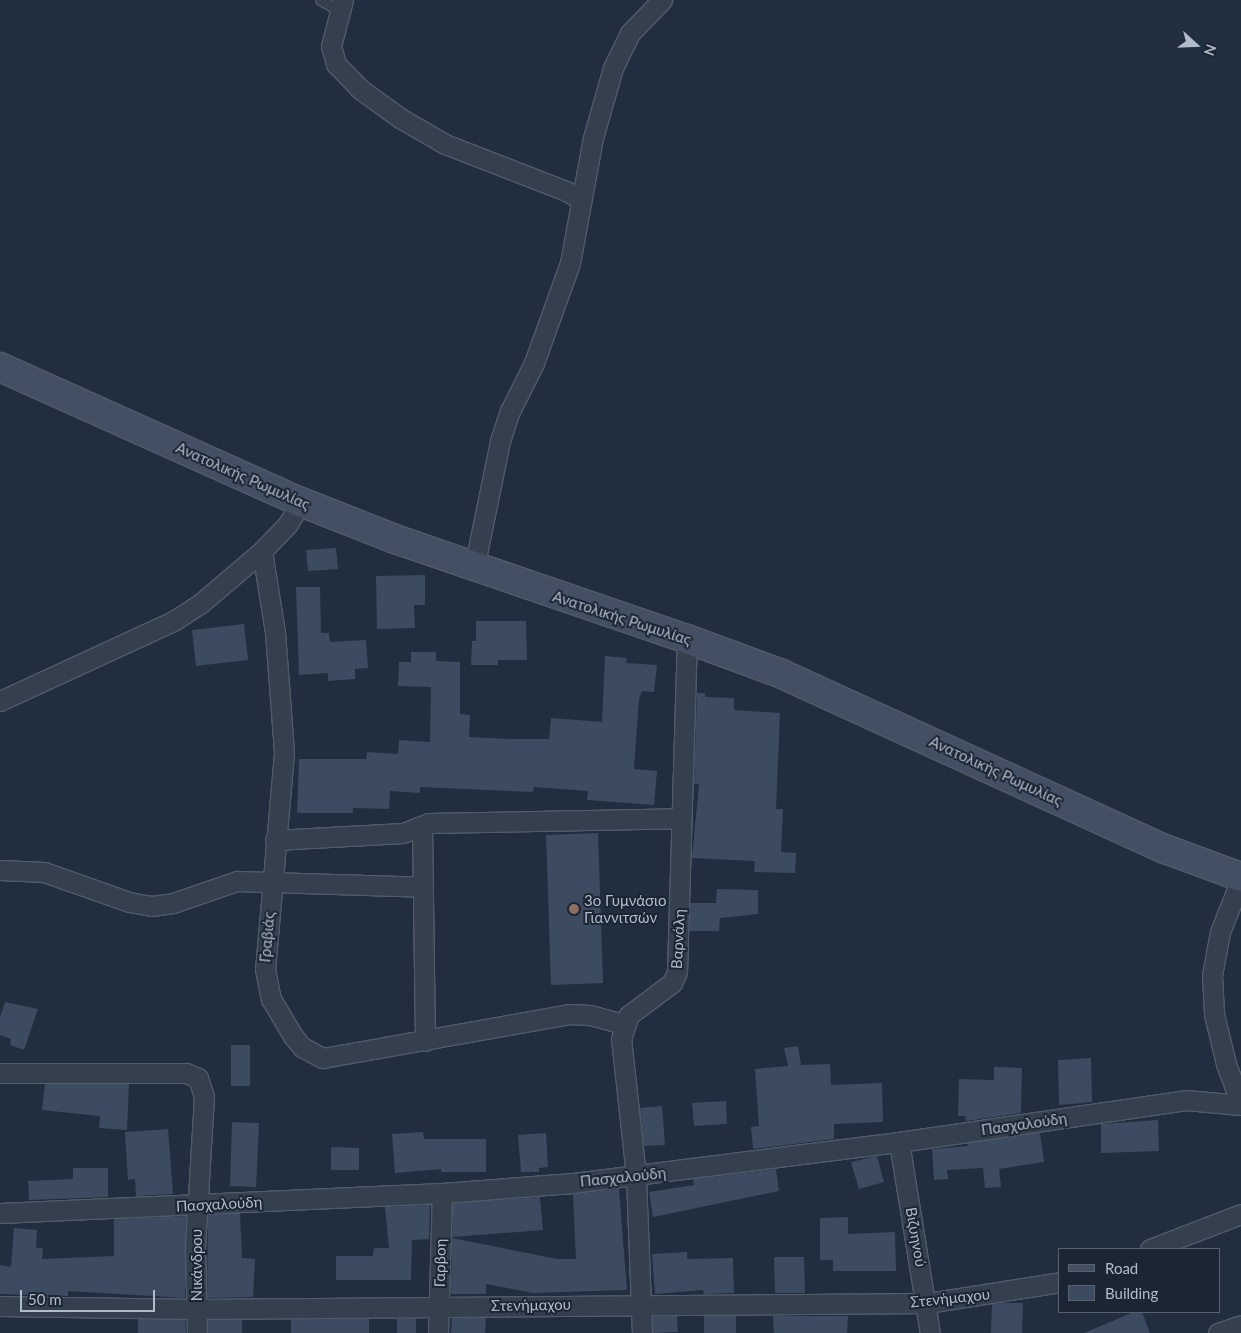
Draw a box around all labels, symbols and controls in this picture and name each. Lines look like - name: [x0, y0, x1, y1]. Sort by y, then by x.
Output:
- north arrow: [1171, 20, 1221, 70]
- text: N: [1201, 42, 1220, 58]
- street label: Ανατολικής Ρωμυλίας: [173, 438, 313, 514]
- street label: Ανατολικής Ρωμυλίας: [550, 587, 694, 649]
- street label: Ανατολικής Ρωμυλίας: [927, 732, 1065, 810]
- place label: 3ο Γυμνάσιο Γιαννιτσών: [584, 891, 666, 926]
- marker: 3ο Γυμνάσιο Γιαννιτσών: [568, 903, 580, 915]
- street label: Βαρνάλη: [667, 909, 689, 969]
- street label: Γραβιάς: [256, 911, 278, 963]
- street label: Πασχαλούδη: [980, 1109, 1068, 1139]
- street label: Πασχαλούδη: [579, 1164, 667, 1190]
- street label: Πασχαλούδη: [175, 1193, 263, 1215]
- street label: Βιζυηνού: [902, 1206, 930, 1268]
- street label: Νικάνδρου: [188, 1229, 206, 1301]
- street label: Γαρβοη: [431, 1239, 449, 1287]
- legend: [1058, 1248, 1221, 1313]
- text: Road: [1105, 1259, 1138, 1277]
- scale bar: [22, 1280, 158, 1312]
- text: Building: [1105, 1284, 1158, 1302]
- street label: Στενήμαχου: [909, 1285, 991, 1311]
- text: 50 m: [28, 1290, 62, 1308]
- street label: Στενήμαχου: [491, 1295, 571, 1315]

